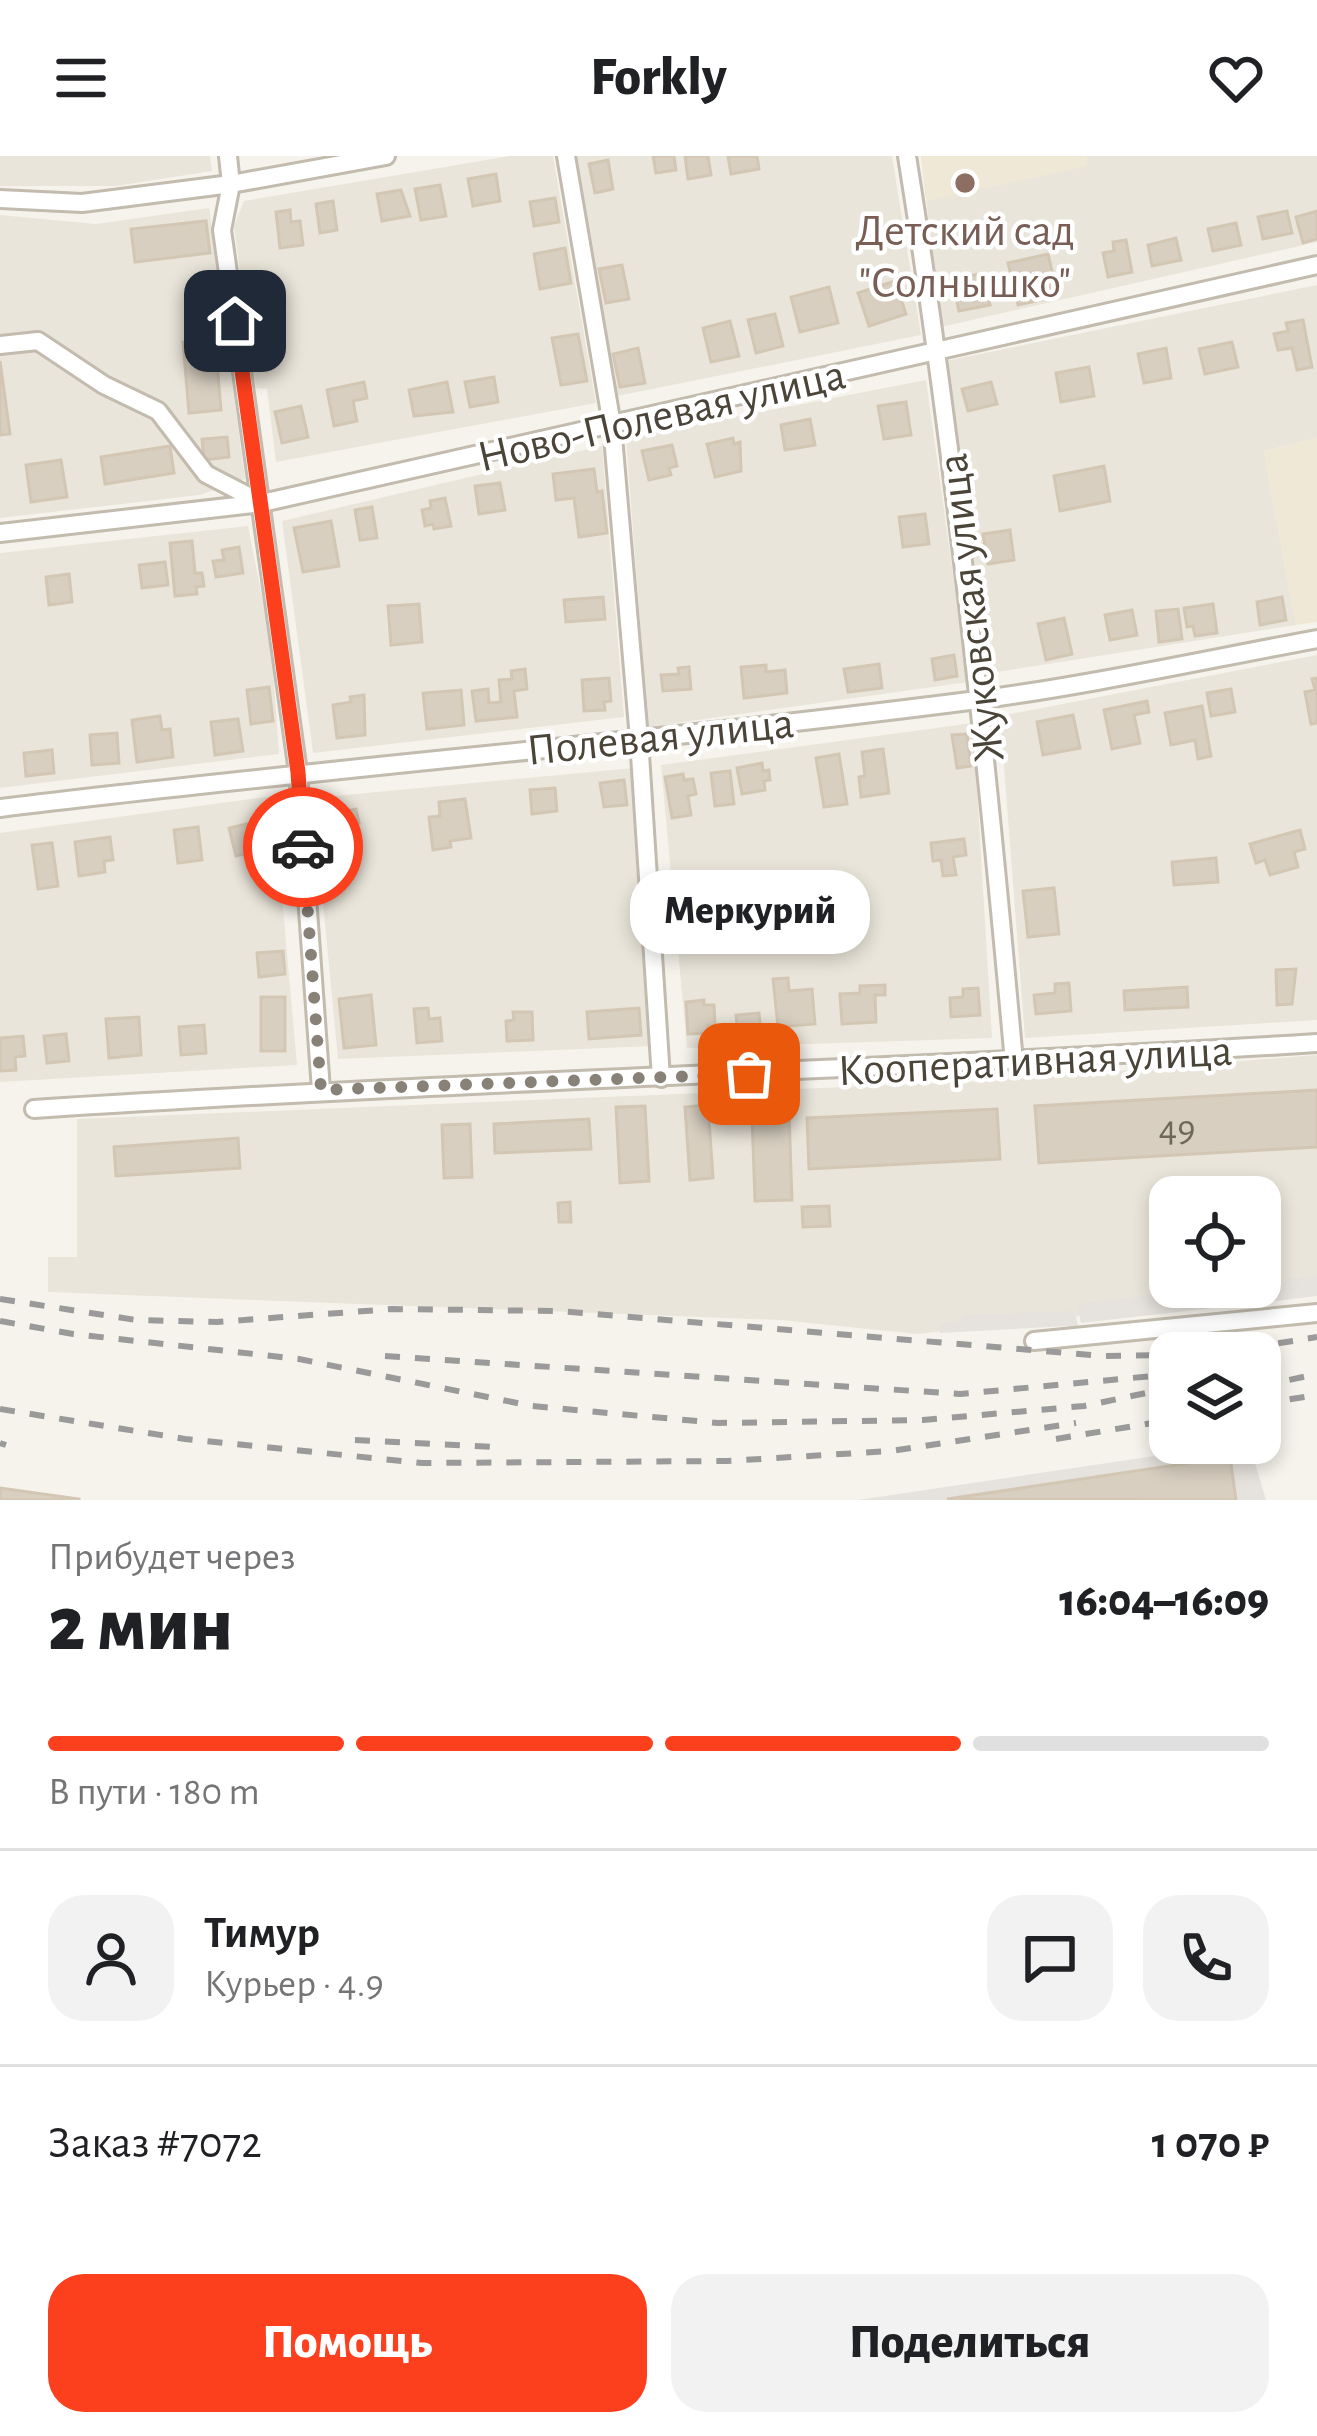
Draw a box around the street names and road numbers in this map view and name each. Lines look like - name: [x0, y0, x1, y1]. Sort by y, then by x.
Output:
- street label: Ново-Полевая улица: [473, 352, 850, 481]
- street label: Жуковская улица: [930, 451, 1013, 765]
- street label: Полевая улица: [524, 701, 796, 774]
- street label: Кооперативная улица: [837, 1029, 1234, 1094]

